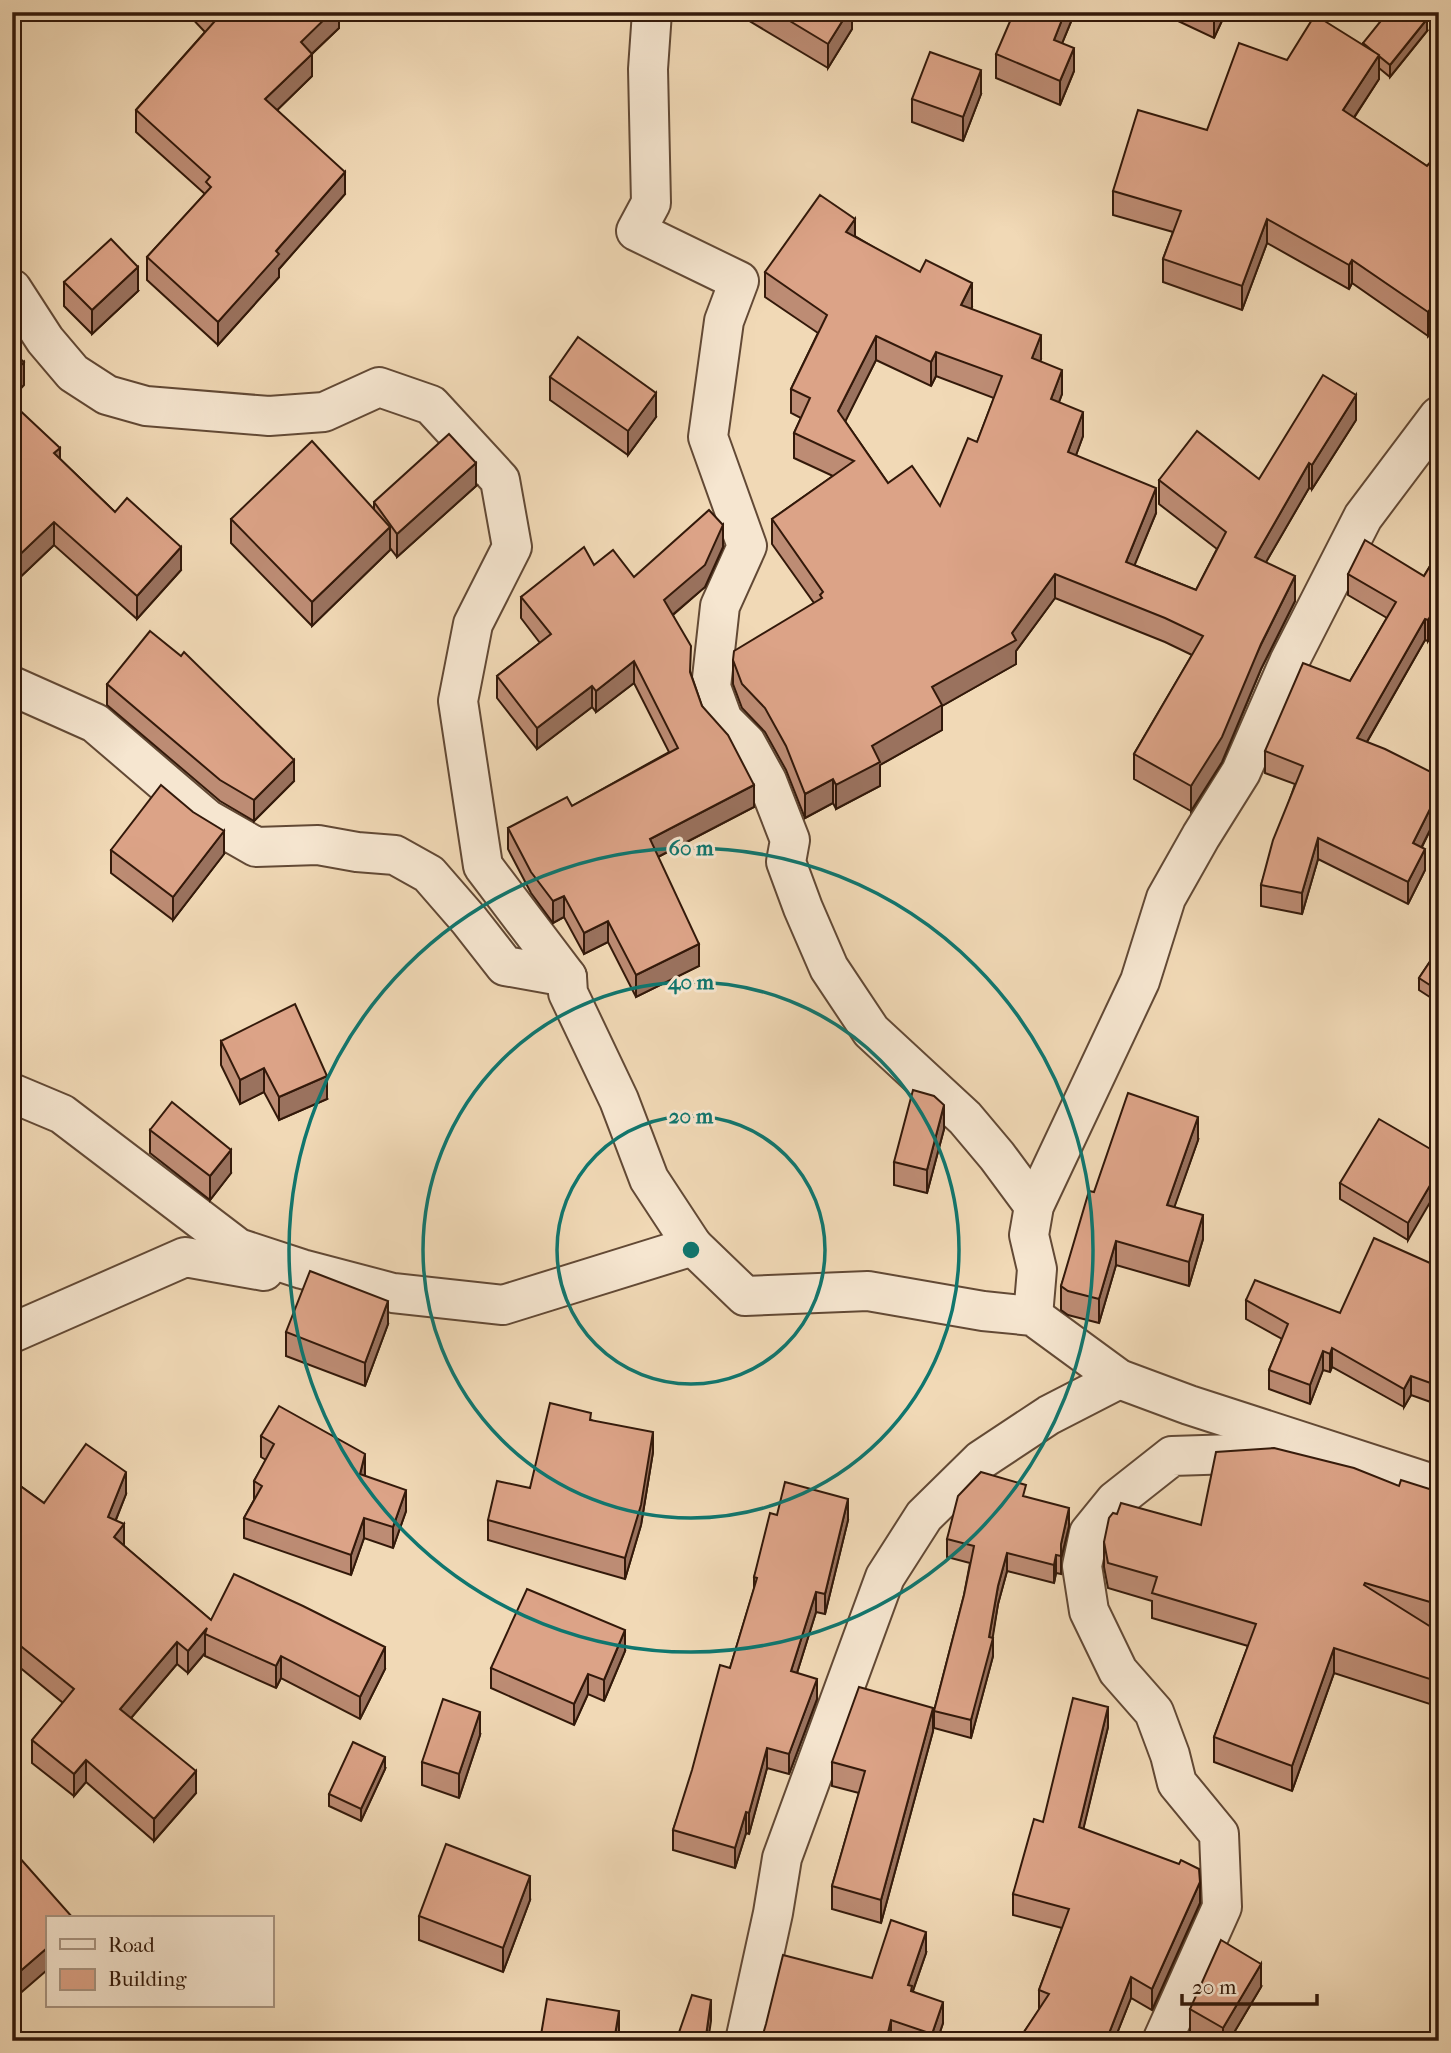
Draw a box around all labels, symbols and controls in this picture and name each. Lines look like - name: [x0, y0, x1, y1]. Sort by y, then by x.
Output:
- text: 60 m: [669, 836, 714, 860]
- text: 40 m: [667, 970, 715, 995]
- text: 20 m: [669, 1104, 714, 1128]
- centre of rings: [679, 1238, 703, 1262]
- legend: [46, 1916, 273, 2008]
- text: Road: [108, 1933, 155, 1957]
- scale bar: [1182, 1962, 1316, 2006]
- text: Building: [108, 1967, 187, 1991]
- text: 20 m: [1192, 1975, 1237, 1999]

